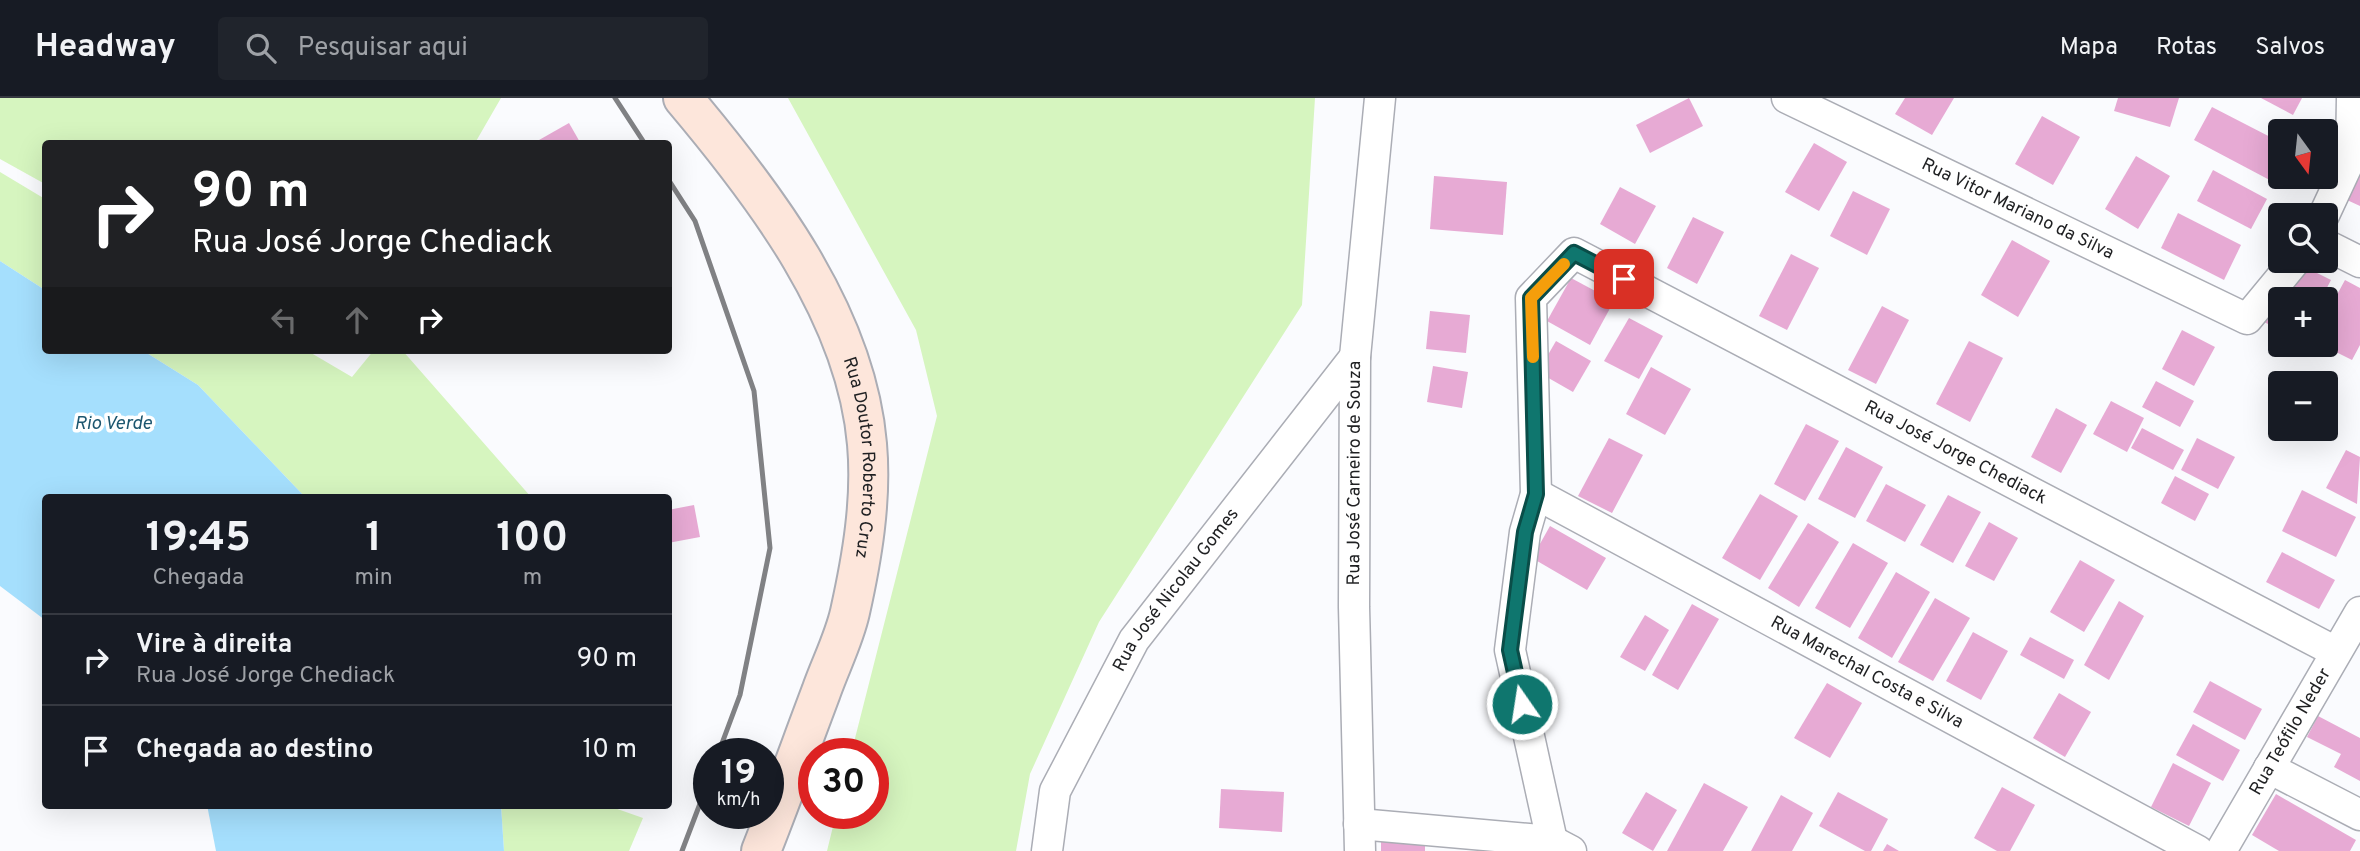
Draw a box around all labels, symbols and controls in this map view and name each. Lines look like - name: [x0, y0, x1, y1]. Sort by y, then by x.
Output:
- search box: [218, 17, 708, 80]
- text: Headway: [35, 27, 176, 69]
- icon: search: [242, 29, 280, 67]
- text: Pesquisar aqui: [298, 32, 468, 65]
- text: Mapa: [2060, 33, 2118, 63]
- text: Rotas: [2156, 33, 2217, 63]
- text: Salvos: [2255, 33, 2325, 63]
- north arrow: [2268, 119, 2338, 189]
- map controls: [2268, 119, 2338, 441]
- street label: Rua Vitor Mariano da Silva: [1918, 153, 2118, 265]
- text: 90 m: [192, 163, 310, 225]
- icon: right: [77, 168, 168, 259]
- button: search: [2268, 203, 2338, 273]
- text: Rua José Jorge Chediack: [192, 224, 553, 264]
- pin: [1594, 249, 1654, 309]
- icon: arrive: [1605, 260, 1643, 298]
- button: +: [2268, 287, 2338, 357]
- icon: left: [265, 301, 303, 339]
- icon: ahead: [338, 301, 376, 339]
- icon: right: [411, 301, 449, 339]
- street label: Rua Doutor Roberto Cruz: [837, 354, 880, 560]
- street label: Rua José Carneiro de Souza: [1343, 361, 1366, 585]
- button: −: [2268, 371, 2338, 441]
- street label: Rua José Jorge Chediack: [1860, 395, 2051, 510]
- water label: Rio Verde: [74, 412, 152, 436]
- street label: Rua José Nicolau Gomes: [1108, 503, 1244, 676]
- text: 19:45: [146, 513, 251, 566]
- text: 1: [365, 513, 382, 566]
- text: 100: [496, 513, 568, 566]
- text: Chegada: [152, 564, 244, 593]
- text: min: [355, 564, 393, 593]
- text: m: [523, 564, 542, 593]
- street label: Rua Marechal Costa e Silva: [1766, 611, 1968, 734]
- text: Vire à direita: [136, 629, 292, 662]
- icon: right: [77, 641, 115, 679]
- text: 90 m: [577, 643, 637, 676]
- text: Rua José Jorge Chediack: [136, 662, 395, 691]
- street label: Rua Teófilo Neder: [2244, 664, 2336, 799]
- position arrow: [1485, 667, 1559, 741]
- icon: arrive: [77, 732, 115, 770]
- text: Chegada ao destino: [136, 734, 373, 767]
- text: 10 m: [582, 734, 637, 767]
- speed limit sign: 30: [798, 738, 889, 829]
- text: 19: [721, 752, 756, 796]
- text: km/h: [717, 789, 760, 812]

